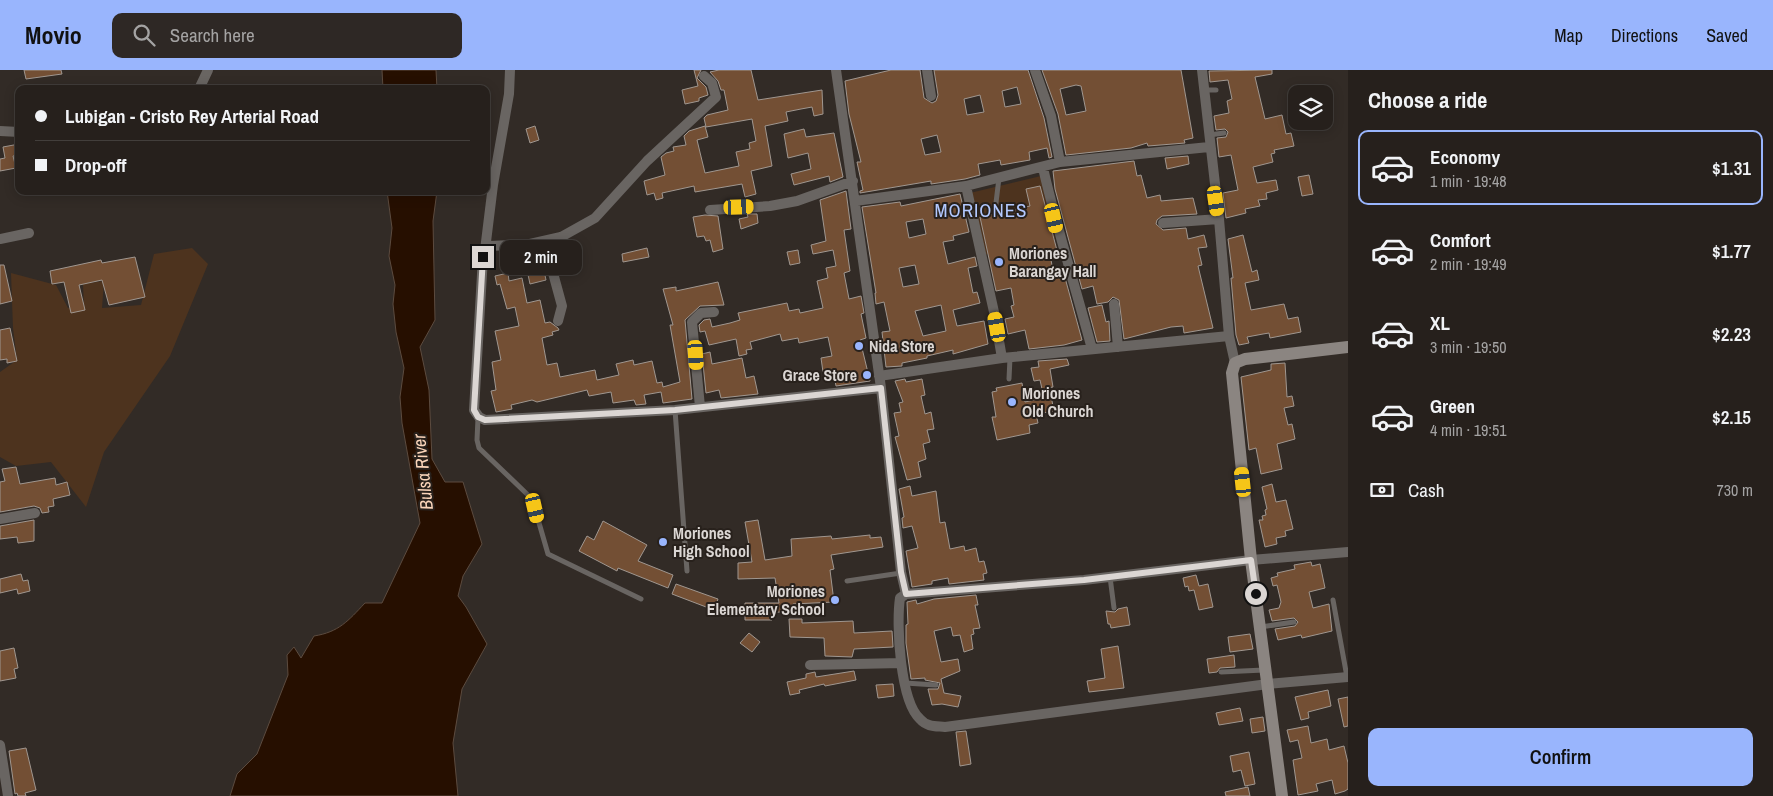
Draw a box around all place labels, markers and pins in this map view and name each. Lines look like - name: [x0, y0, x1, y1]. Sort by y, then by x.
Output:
- place label: Moriones Barangay Hall: [1009, 242, 1097, 282]
- marker: Moriones Barangay Hall: [993, 256, 1005, 268]
- place label: Nida Store: [869, 335, 935, 357]
- marker: Nida Store: [853, 340, 865, 352]
- place label: Grace Store: [783, 364, 857, 386]
- marker: Grace Store: [861, 369, 873, 381]
- place label: Moriones Old Church: [1022, 382, 1093, 422]
- marker: Moriones Old Church: [1006, 396, 1018, 408]
- place label: Moriones High School: [673, 522, 750, 562]
- marker: Moriones High School: [657, 536, 669, 548]
- place label: Moriones Elementary School: [707, 580, 825, 620]
- marker: Moriones Elementary School: [829, 594, 841, 606]

